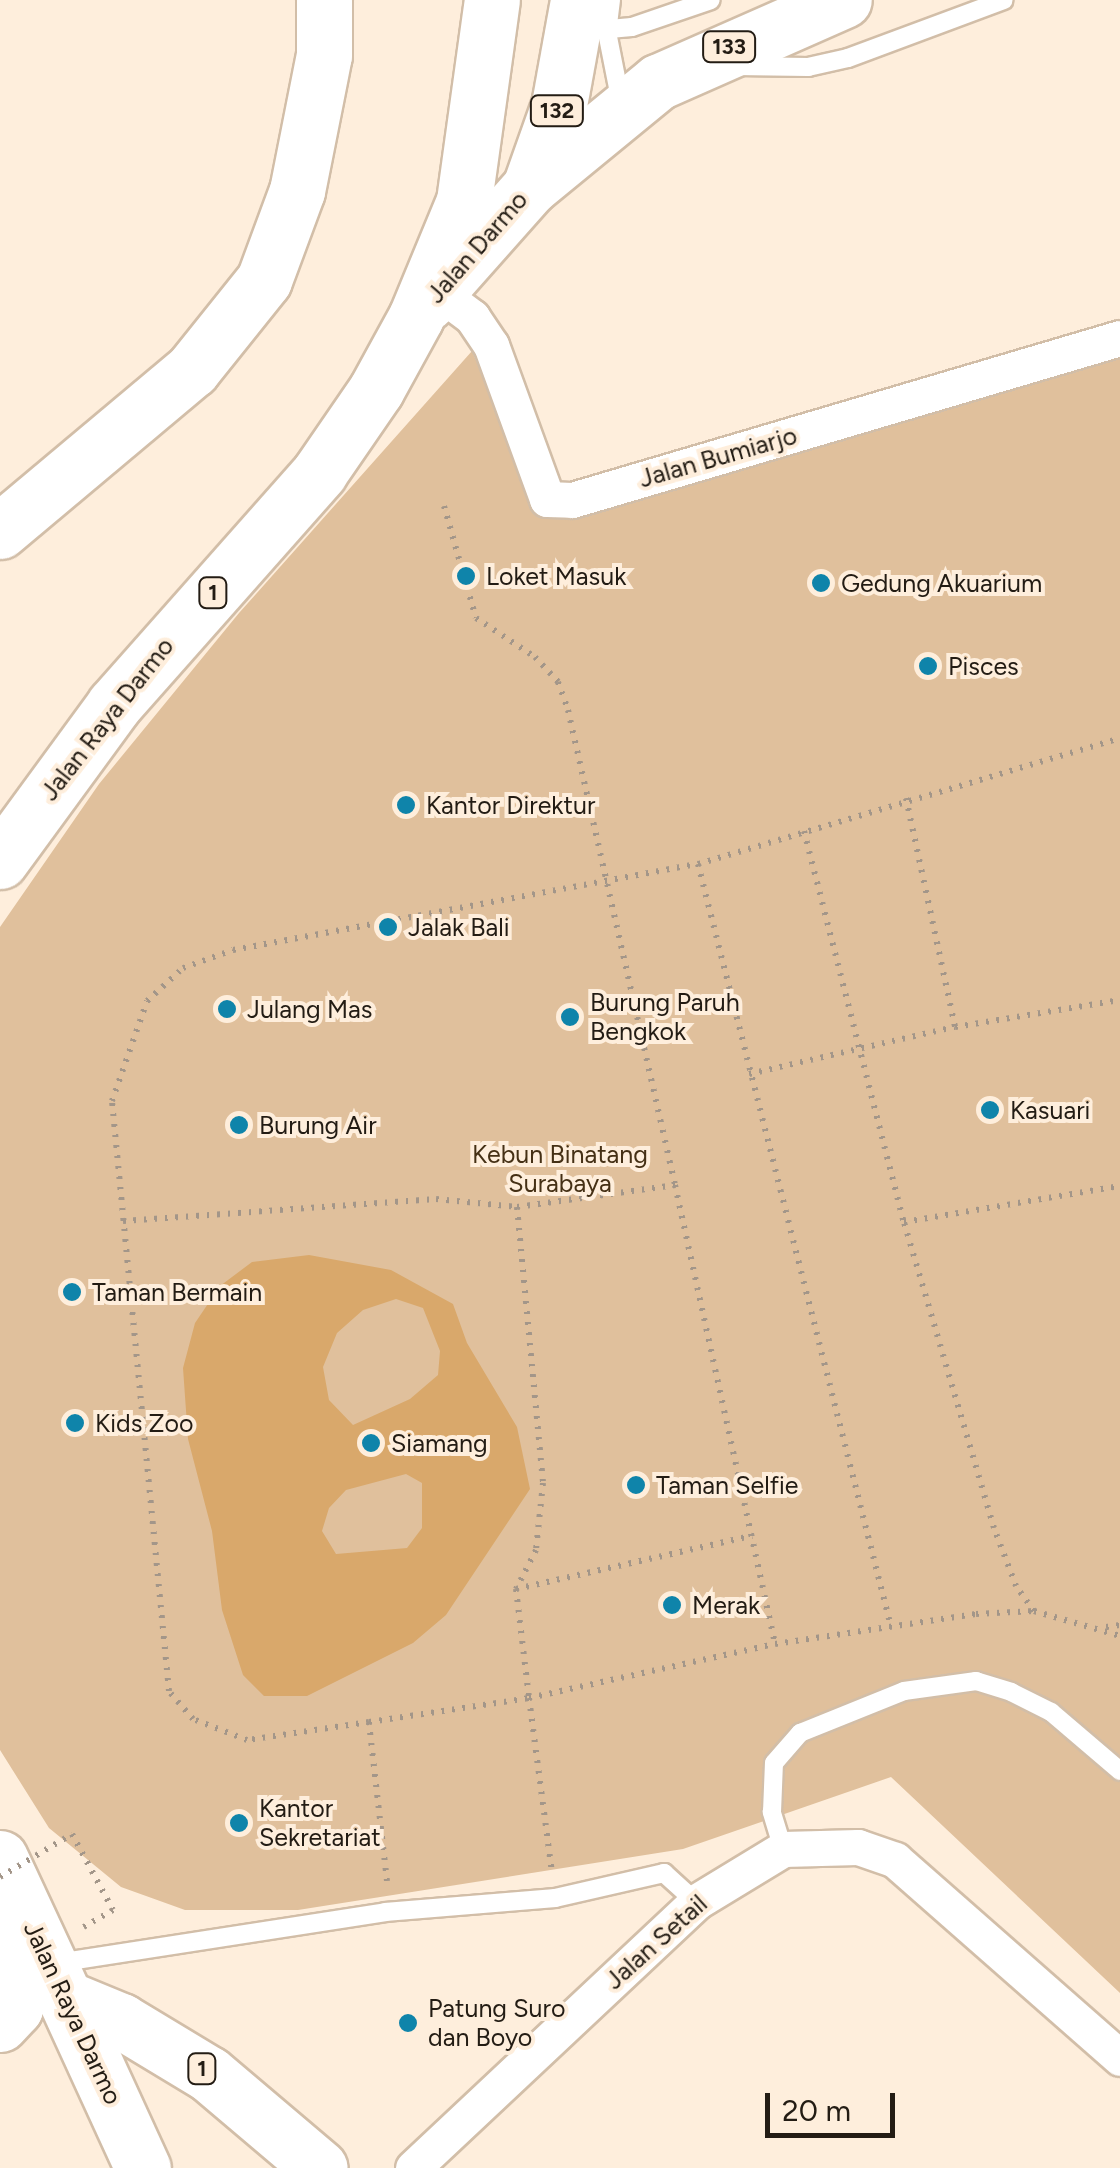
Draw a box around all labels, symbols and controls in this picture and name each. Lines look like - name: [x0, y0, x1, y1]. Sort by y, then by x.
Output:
- road number: 133: [702, 30, 756, 64]
- road number: 132: [530, 94, 584, 128]
- street label: Jalan Darmo: [420, 185, 534, 309]
- street label: Jalan Bumiarjo: [636, 420, 800, 494]
- place label: Loket Masuk: [486, 561, 626, 591]
- marker: Loket Masuk: [455, 565, 477, 587]
- place label: Gedung Akuarium: [841, 568, 1042, 598]
- marker: Gedung Akuarium: [810, 572, 832, 594]
- road number: 1: [198, 576, 228, 610]
- street label: Jalan Raya Darmo: [34, 632, 180, 806]
- place label: Pisces: [948, 651, 1019, 681]
- marker: Pisces: [917, 655, 939, 677]
- place label: Kantor Direktur: [426, 790, 595, 820]
- marker: Kantor Direktur: [395, 794, 417, 816]
- place label: Jalak Bali: [408, 912, 509, 942]
- marker: Jalak Bali: [377, 916, 399, 938]
- place label: Burung Paruh Bengkok: [590, 988, 740, 1047]
- place label: Julang Mas: [247, 994, 372, 1024]
- marker: Julang Mas: [216, 998, 238, 1020]
- marker: Burung Paruh Bengkok: [559, 1006, 581, 1028]
- place label: Kasuari: [1010, 1095, 1090, 1125]
- marker: Kasuari: [979, 1099, 1001, 1121]
- place label: Burung Air: [259, 1110, 377, 1140]
- marker: Burung Air: [228, 1114, 250, 1136]
- park label: Kebun Binatang Surabaya: [472, 1140, 648, 1199]
- place label: Taman Bermain: [92, 1277, 262, 1307]
- marker: Taman Bermain: [61, 1281, 83, 1303]
- place label: Kids Zoo: [95, 1408, 194, 1438]
- marker: Kids Zoo: [64, 1412, 86, 1434]
- place label: Siamang: [391, 1428, 488, 1458]
- marker: Siamang: [360, 1432, 382, 1454]
- place label: Taman Selfie: [656, 1470, 798, 1500]
- marker: Taman Selfie: [625, 1474, 647, 1496]
- place label: Merak: [692, 1590, 760, 1620]
- marker: Merak: [661, 1594, 683, 1616]
- place label: Kantor Sekretariat: [259, 1794, 381, 1853]
- marker: Kantor Sekretariat: [228, 1812, 250, 1834]
- street label: Jalan Setail: [599, 1889, 713, 1995]
- street label: Jalan Raya Darmo: [18, 1917, 128, 2109]
- place label: Patung Suro dan Boyo: [428, 1994, 565, 2053]
- marker: Patung Suro dan Boyo: [397, 2012, 419, 2034]
- road number: 1: [187, 2052, 217, 2086]
- scale bar: [770, 2073, 900, 2135]
- text: 20 m: [782, 2092, 851, 2129]

